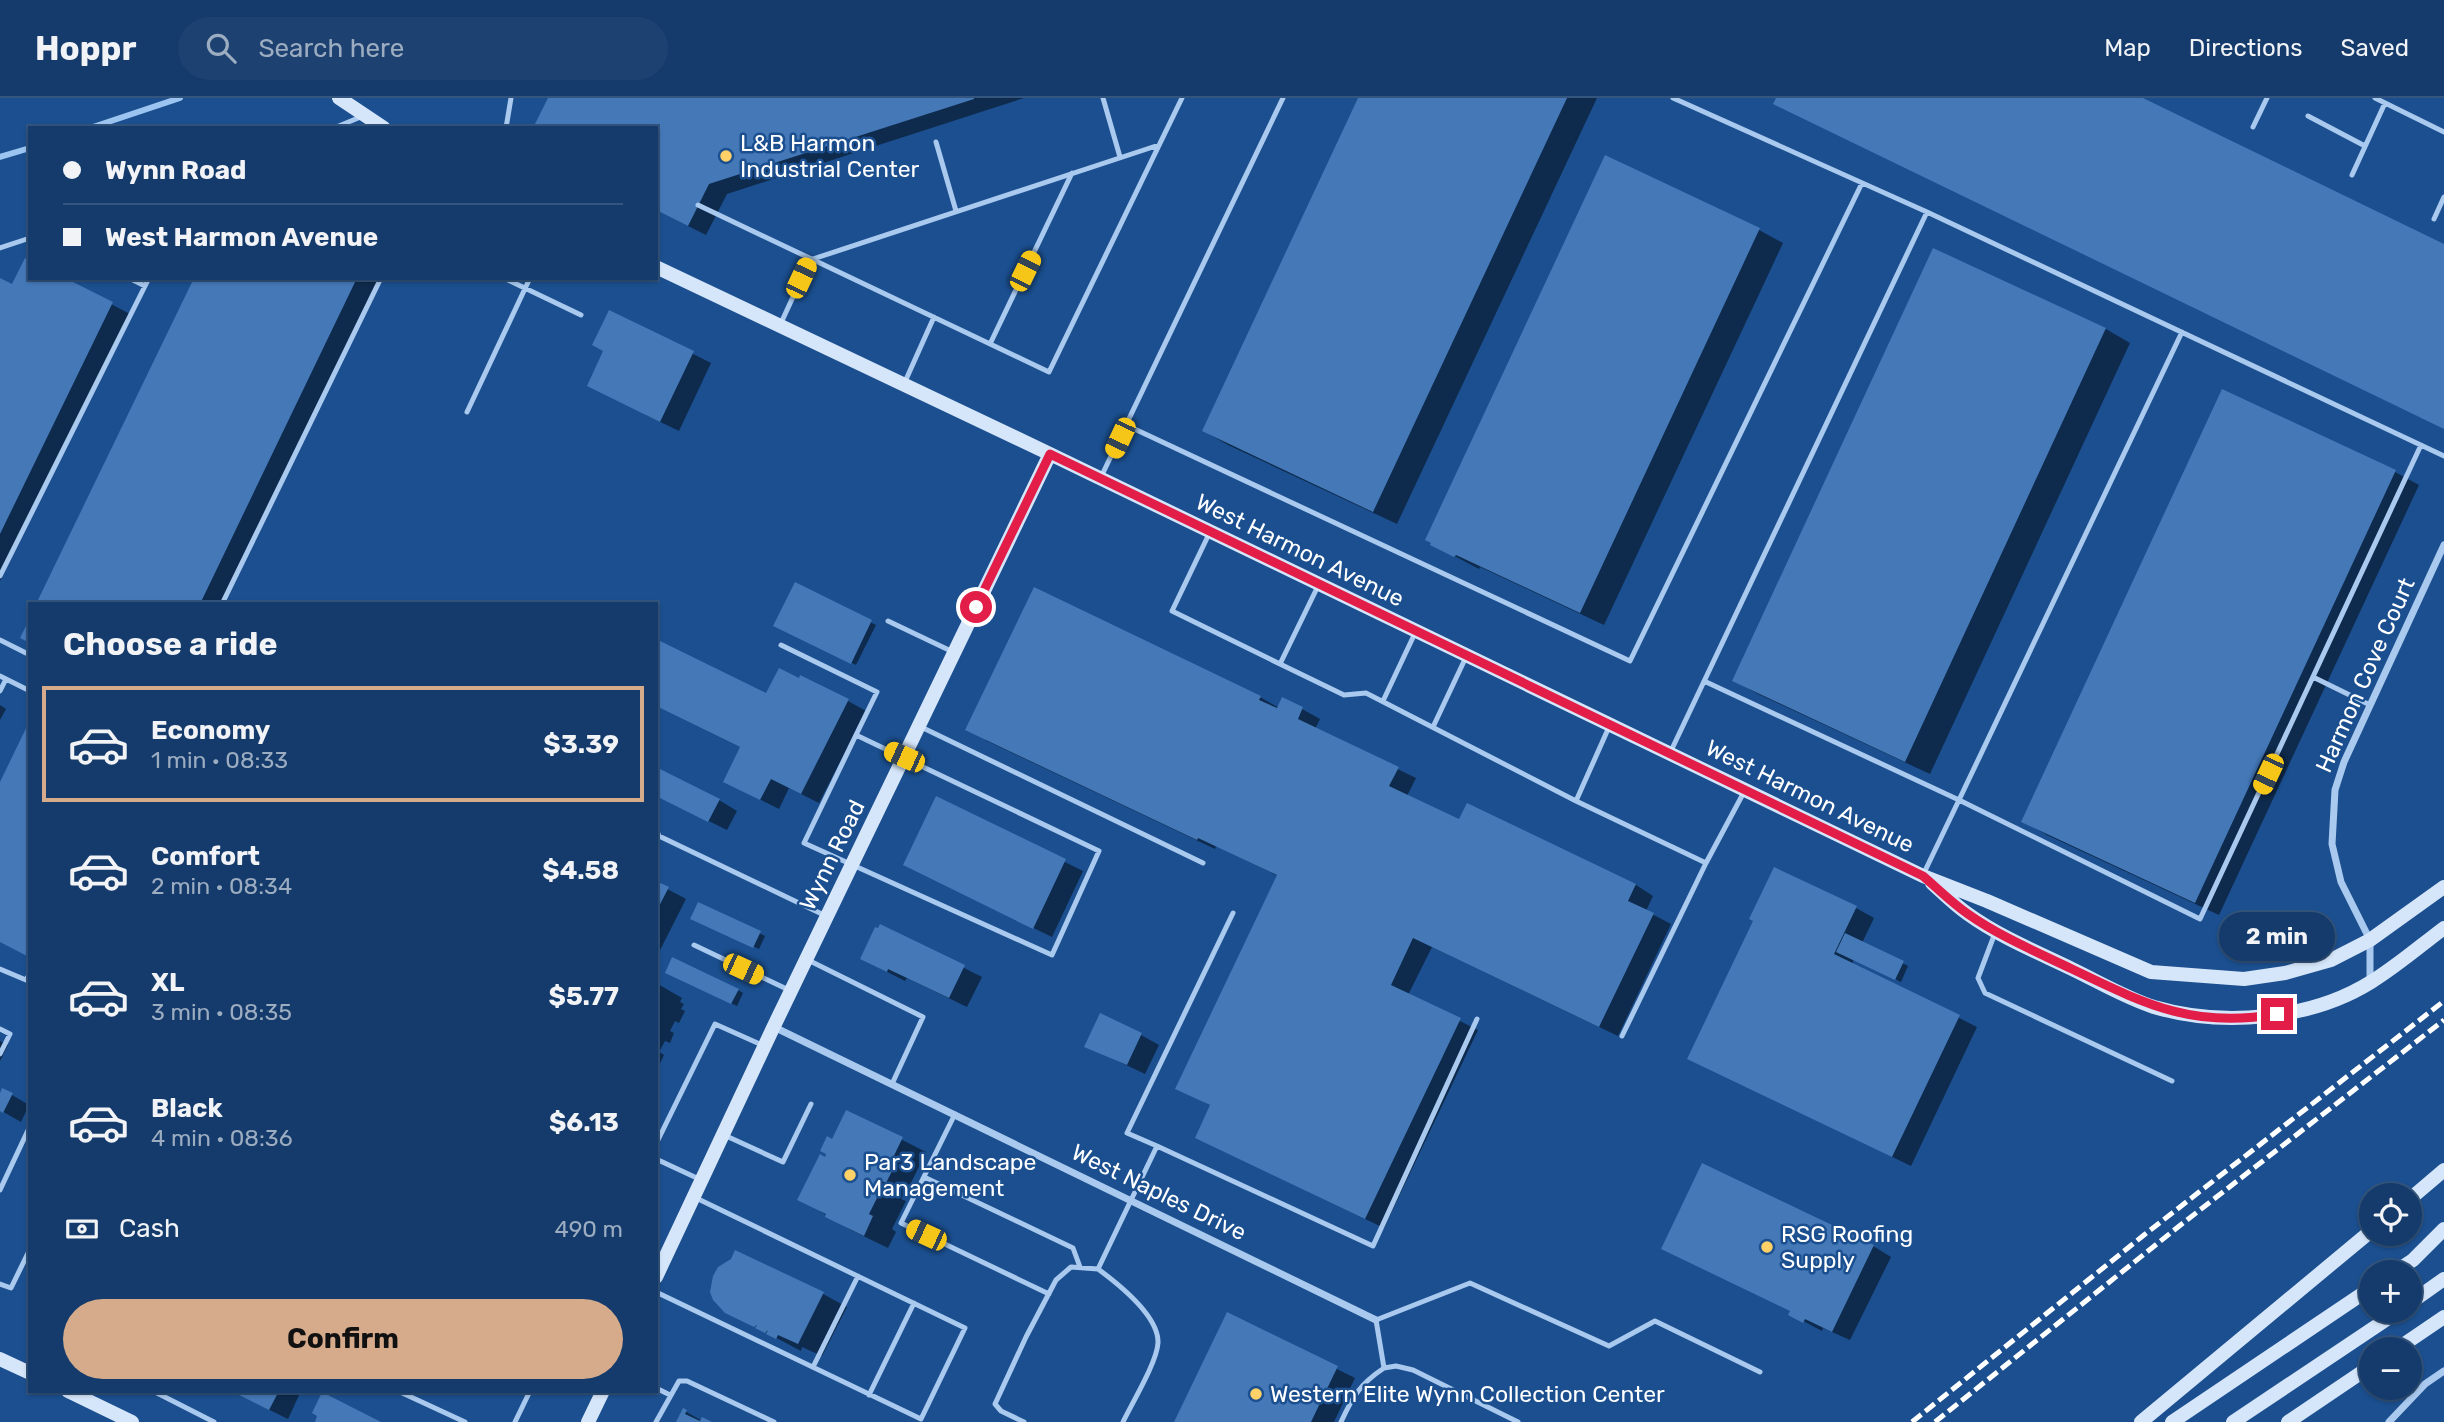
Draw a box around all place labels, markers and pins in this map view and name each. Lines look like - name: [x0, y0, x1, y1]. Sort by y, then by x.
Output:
- place label: L&B Harmon Industrial Center: [740, 129, 920, 183]
- marker: L&B Harmon Industrial Center: [718, 148, 734, 164]
- place label: Par3 Landscape Management: [864, 1148, 1036, 1202]
- marker: Par3 Landscape Management: [842, 1167, 858, 1183]
- place label: RSG Roofing Supply: [1781, 1220, 1913, 1274]
- marker: RSG Roofing Supply: [1759, 1239, 1775, 1255]
- place label: Western Elite Wynn Collection Center: [1270, 1380, 1665, 1408]
- marker: Western Elite Wynn Collection Center: [1248, 1386, 1264, 1402]

